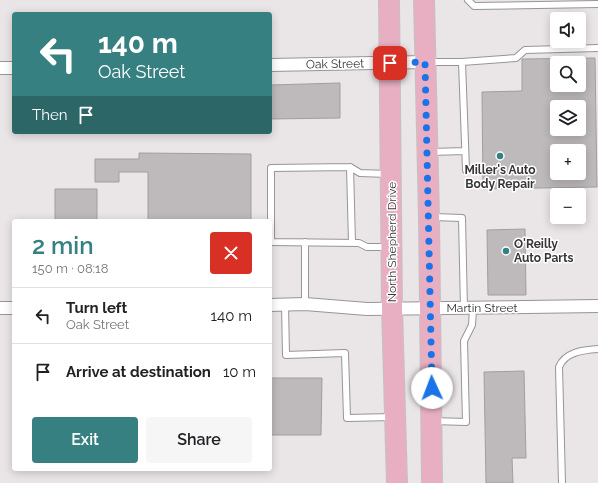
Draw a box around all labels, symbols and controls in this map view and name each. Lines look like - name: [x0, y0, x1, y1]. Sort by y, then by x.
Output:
- map controls: [550, 12, 586, 224]
- button: sound: [550, 12, 586, 48]
- text: 140 m: [98, 27, 178, 60]
- icon: left: [32, 28, 84, 80]
- pin: [373, 46, 407, 80]
- icon: arrive: [379, 52, 401, 74]
- street label: Oak Street: [306, 56, 364, 72]
- button: search: [550, 56, 586, 92]
- text: Oak Street: [98, 61, 185, 82]
- button: layers: [550, 100, 586, 136]
- icon: arrive: [75, 104, 97, 126]
- text: Then: [32, 106, 67, 124]
- button: +: [550, 144, 586, 180]
- marker: Miller's Auto Body Repair: [495, 151, 505, 161]
- place label: Miller's Auto Body Repair: [464, 163, 536, 191]
- street label: North Shepherd Drive: [385, 182, 399, 302]
- button: −: [550, 188, 586, 224]
- text: 2 min: [32, 231, 94, 260]
- button: close: [210, 232, 252, 274]
- place label: O'Reilly Auto Parts: [514, 237, 574, 265]
- marker: O'Reilly Auto Parts: [501, 246, 511, 256]
- text: 150 m · 08:18: [32, 261, 108, 276]
- text: Turn left: [66, 299, 127, 317]
- street label: Martin Street: [446, 301, 518, 315]
- icon: left: [32, 305, 54, 327]
- text: 140 m: [211, 307, 252, 325]
- text: Oak Street: [66, 317, 129, 332]
- icon: arrive: [32, 361, 54, 383]
- text: Arrive at destination: [66, 363, 211, 381]
- text: 10 m: [223, 363, 256, 381]
- position arrow: [411, 367, 453, 409]
- button: Exit: [32, 417, 138, 463]
- button: Share: [146, 417, 252, 463]

